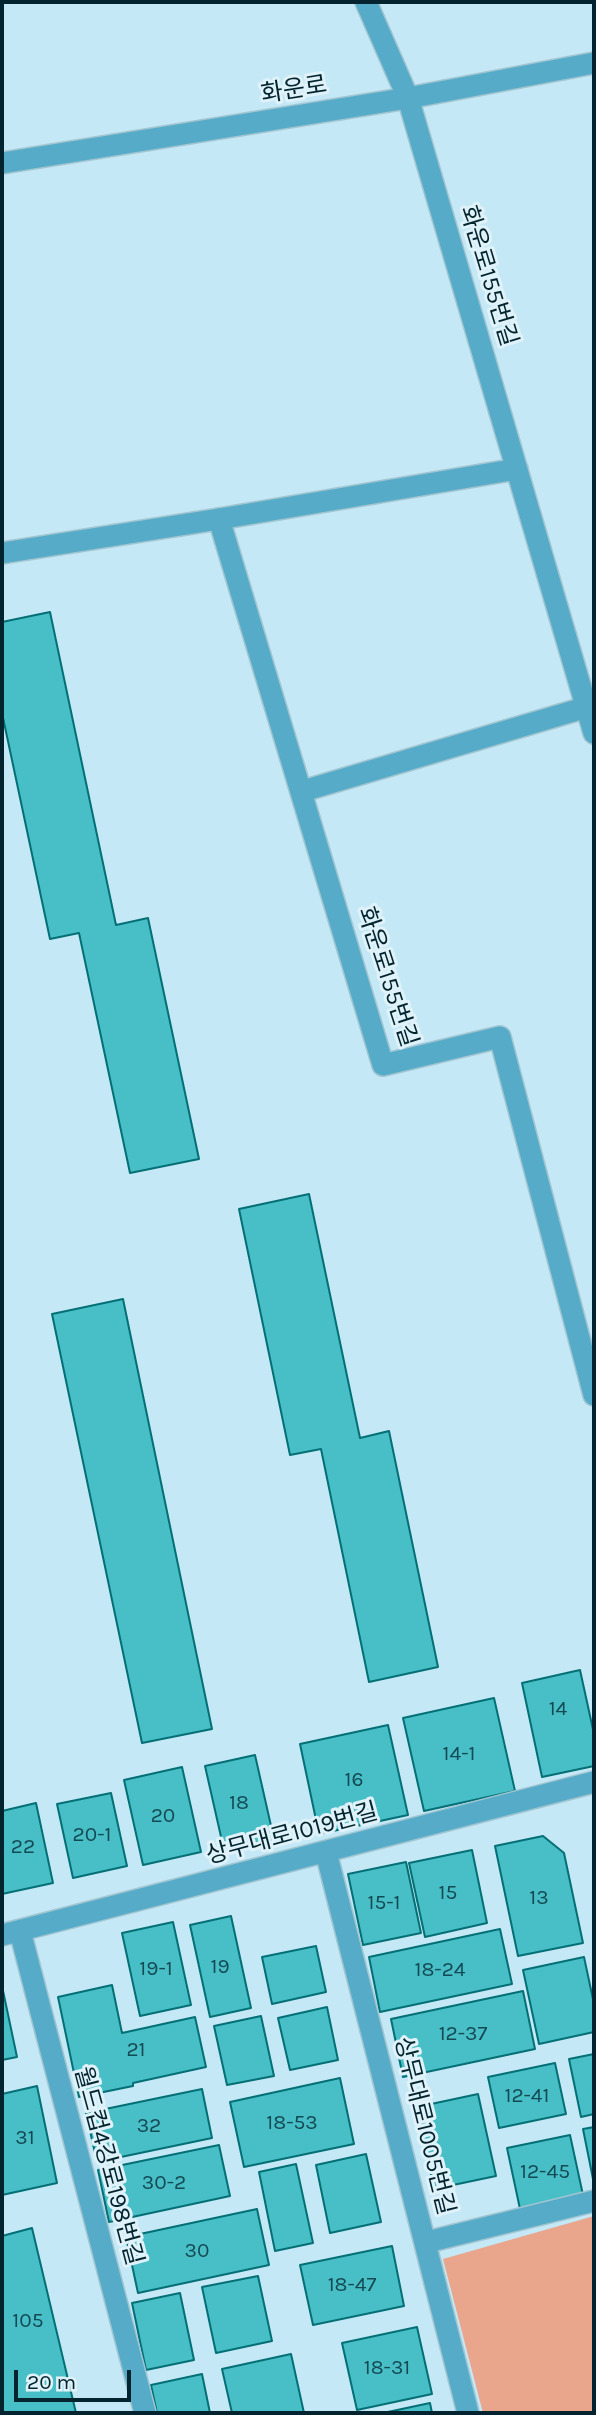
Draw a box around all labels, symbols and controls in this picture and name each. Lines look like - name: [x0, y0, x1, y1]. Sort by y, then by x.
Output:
- street label: 화운로: [259, 71, 329, 109]
- street label: 화운로155번길: [453, 202, 523, 350]
- street label: 화운로155번길: [351, 903, 423, 1051]
- house number: 14: [549, 1696, 567, 1722]
- house number: 14-1: [443, 1741, 475, 1767]
- house number: 16: [345, 1767, 363, 1793]
- house number: 18: [229, 1790, 249, 1816]
- street label: 상무대로1019번길: [203, 1797, 381, 1871]
- house number: 20: [151, 1803, 175, 1829]
- house number: 20-1: [73, 1822, 111, 1848]
- house number: 22: [11, 1834, 35, 1860]
- house number: 15: [439, 1880, 457, 1906]
- house number: 13: [529, 1885, 549, 1911]
- house number: 15-1: [367, 1890, 401, 1916]
- house number: 19: [210, 1954, 230, 1980]
- house number: 19-1: [139, 1956, 173, 1982]
- house number: 18-24: [414, 1957, 466, 1983]
- house number: 12-37: [439, 2021, 487, 2047]
- street label: 상무대로1005번길: [388, 2034, 460, 2218]
- house number: 21: [126, 2037, 146, 2063]
- street label: 월드컵4강로198번길: [68, 2063, 148, 2269]
- house number: 12-41: [504, 2083, 550, 2109]
- house number: 18-53: [266, 2110, 318, 2136]
- house number: 32: [137, 2113, 161, 2139]
- house number: 31: [15, 2125, 35, 2151]
- house number: 12-45: [520, 2159, 570, 2185]
- house number: 30-2: [142, 2170, 186, 2196]
- house number: 30: [185, 2238, 209, 2264]
- house number: 18-47: [328, 2272, 376, 2298]
- house number: 105: [12, 2308, 44, 2334]
- house number: 18-31: [364, 2355, 410, 2381]
- scale bar: [18, 2356, 135, 2400]
- text: 20 m: [27, 2370, 76, 2394]

